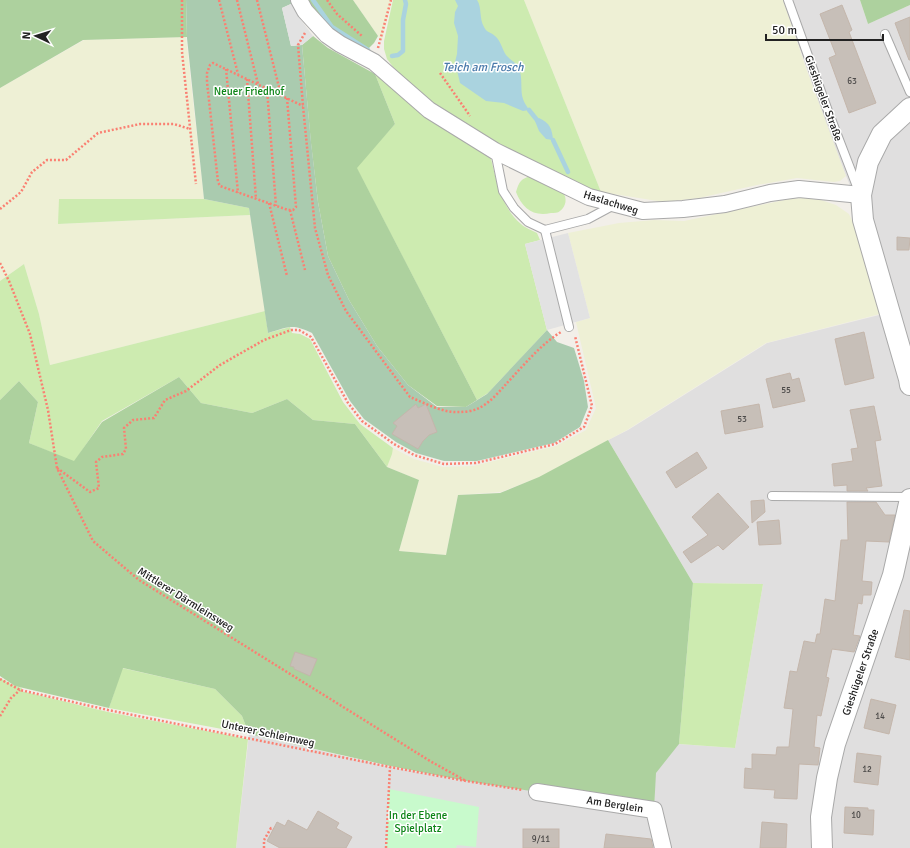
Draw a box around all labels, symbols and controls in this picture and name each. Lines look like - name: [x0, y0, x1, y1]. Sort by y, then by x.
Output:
- north arrow: [16, 16, 56, 56]
- scale bar: [766, 16, 883, 42]
- text: 50 m: [772, 23, 797, 38]
- text: N: [20, 31, 33, 40]
- street label: Gieshügeler Straße: [802, 53, 845, 143]
- water label: Teich am Frosch: [442, 60, 524, 75]
- house number: 63: [847, 76, 857, 87]
- park label: Neuer Friedhof: [214, 85, 285, 98]
- street label: Haslachweg: [582, 188, 640, 217]
- house number: 55: [781, 385, 791, 396]
- house number: 53: [737, 414, 747, 425]
- street label: Mittlerer Därmleinsweg: [135, 565, 236, 634]
- street label: Gieshügeler Straße: [840, 627, 881, 717]
- house number: 14: [875, 711, 885, 722]
- street label: Unterer Schleimweg: [220, 717, 316, 750]
- house number: 12: [862, 764, 872, 775]
- street label: Am Berglein: [586, 794, 644, 815]
- park label: In der Ebene Spielplatz: [389, 809, 447, 835]
- house number: 10: [851, 810, 861, 821]
- house number: 9/11: [532, 834, 550, 845]

